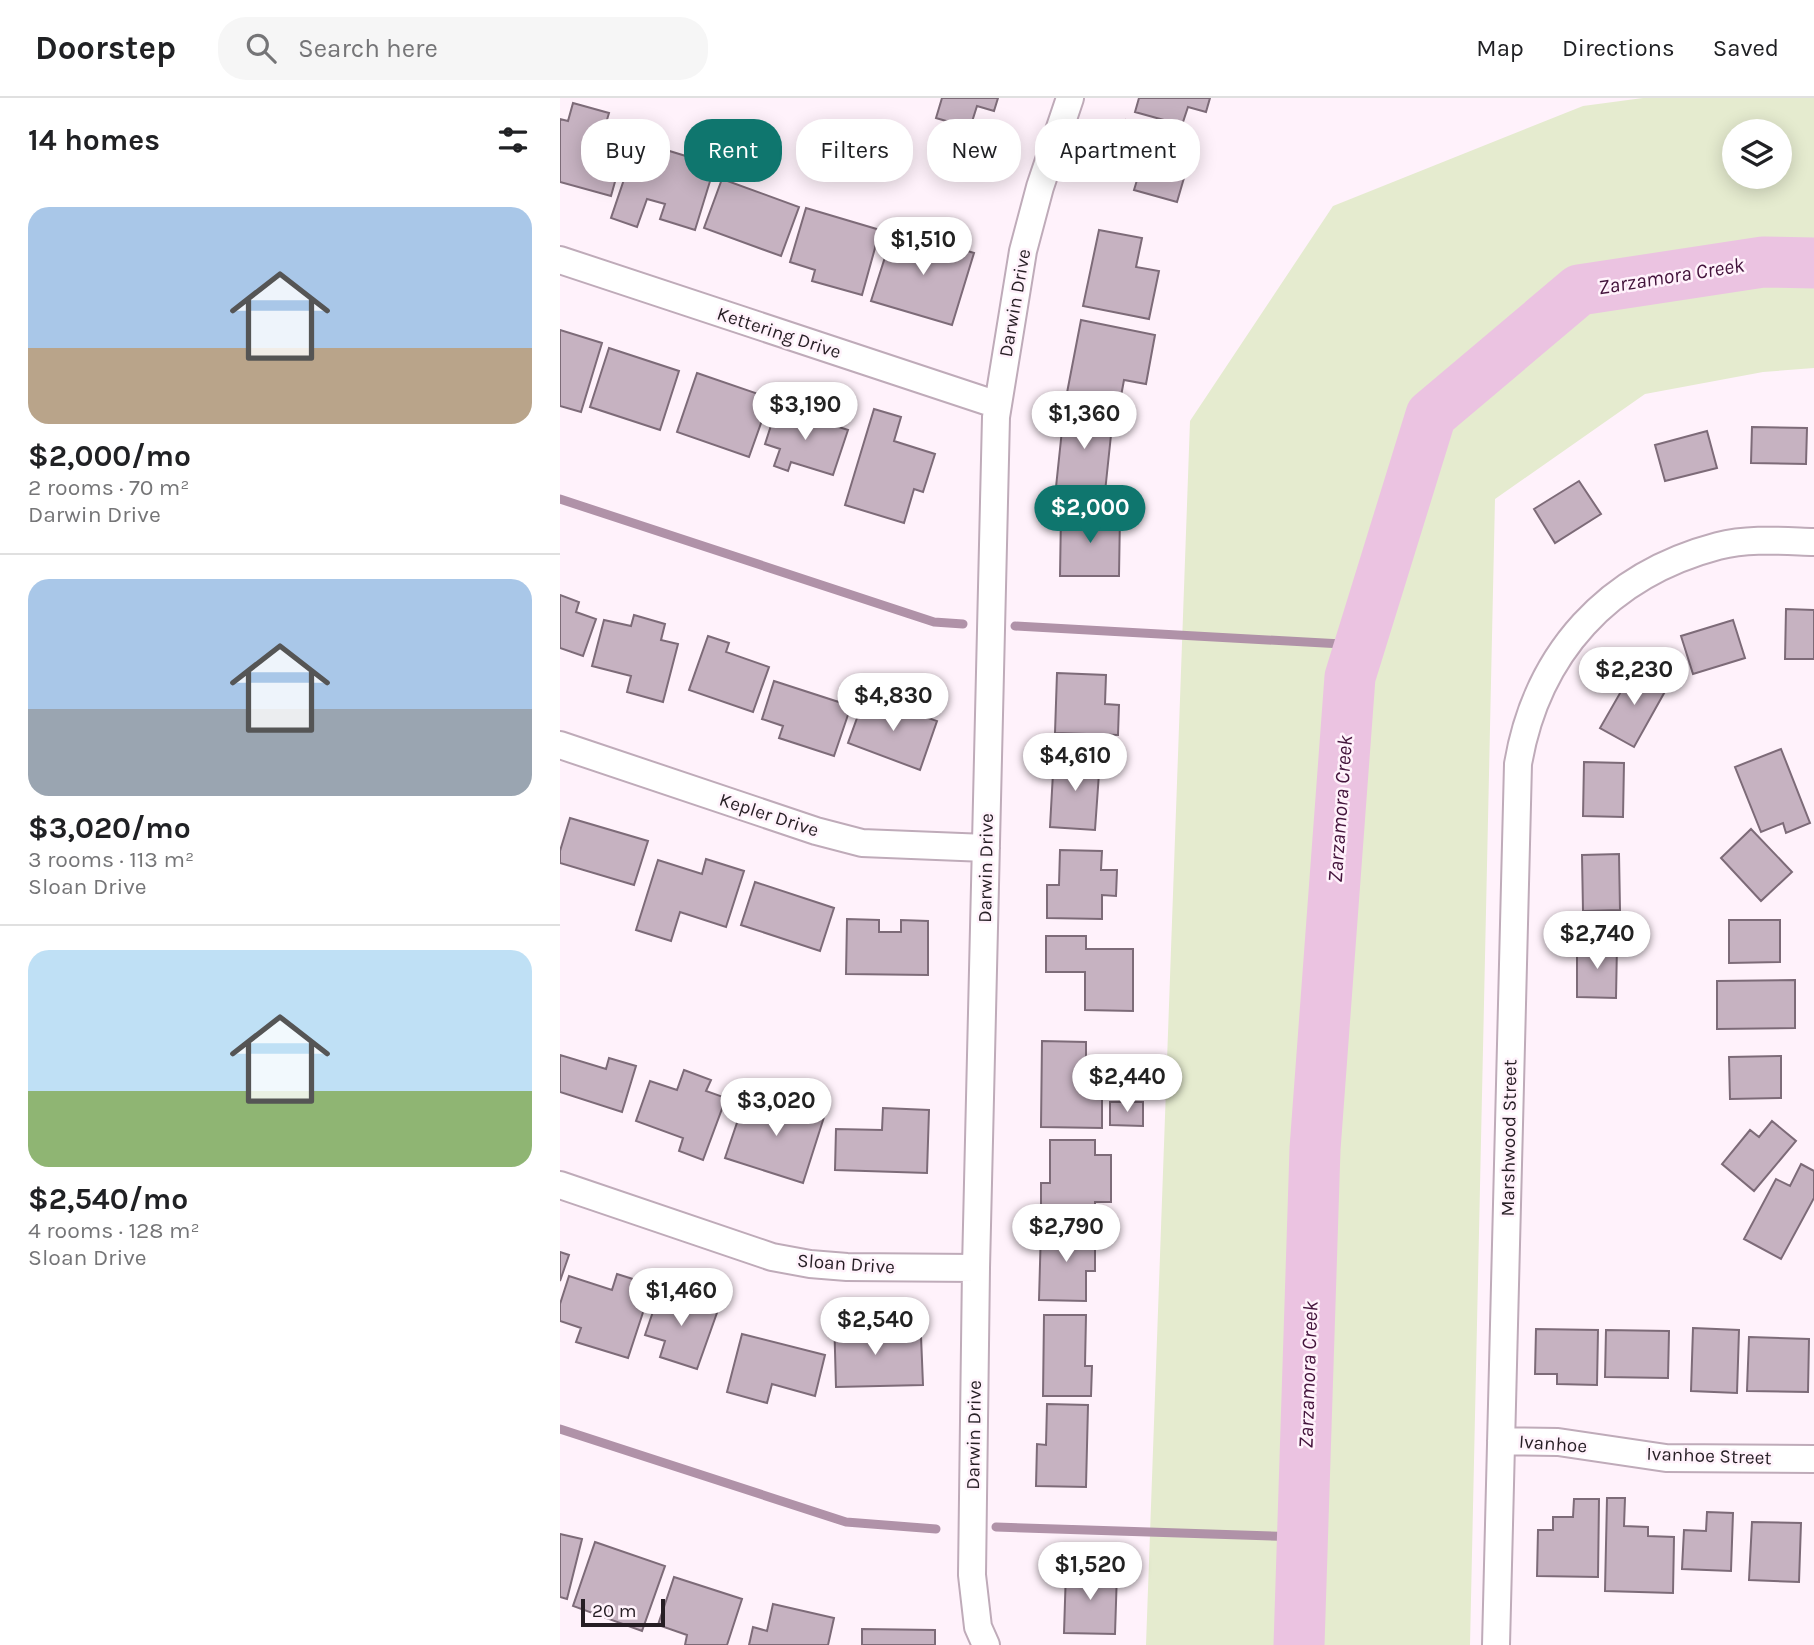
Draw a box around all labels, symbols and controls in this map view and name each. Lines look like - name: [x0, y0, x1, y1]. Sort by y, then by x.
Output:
- search box: [218, 17, 708, 80]
- text: Doorstep: [35, 29, 176, 67]
- icon: search: [242, 29, 280, 67]
- text: Search here: [298, 33, 438, 64]
- text: Map: [1476, 34, 1524, 62]
- text: Directions: [1562, 34, 1675, 62]
- text: Saved: [1713, 34, 1779, 62]
- chip: Buy: [581, 119, 670, 182]
- chip: Rent: [684, 119, 782, 182]
- chip: Filters: [796, 119, 913, 182]
- chip: New: [927, 119, 1021, 182]
- chip: Apartment: [1035, 119, 1200, 182]
- map controls: [1722, 119, 1792, 189]
- button: layers: [1722, 119, 1792, 189]
- icon: filters: [494, 121, 532, 159]
- text: 14 homes: [28, 122, 160, 158]
- pin: $1,510: [866, 218, 980, 277]
- text: $1,510: [890, 226, 956, 253]
- street label: Darwin Drive: [995, 247, 1035, 359]
- icon: home: [217, 253, 343, 379]
- water label: Zarzamora Creek: [1596, 253, 1746, 299]
- street label: Kettering Drive: [714, 303, 844, 363]
- pin: $3,190: [748, 382, 862, 442]
- text: $3,190: [769, 391, 841, 418]
- pin: $1,360: [1027, 392, 1141, 451]
- text: $1,360: [1048, 400, 1120, 427]
- text: $2,000/mo: [28, 438, 191, 474]
- text: 2 rooms · 70 m²: [28, 474, 190, 501]
- pin: $2,000: [1033, 486, 1147, 545]
- text: $2,000: [1050, 494, 1130, 521]
- text: Darwin Drive: [28, 501, 161, 528]
- icon: home: [217, 625, 343, 751]
- pin: $2,230: [1577, 648, 1691, 707]
- text: $2,230: [1595, 656, 1673, 683]
- pin: $4,830: [836, 674, 950, 733]
- text: $4,830: [853, 682, 933, 709]
- pin: $4,610: [1018, 734, 1132, 793]
- water label: Zarzamora Creek: [1323, 734, 1357, 884]
- text: $4,610: [1039, 742, 1111, 769]
- street label: Kepler Drive: [717, 789, 821, 841]
- text: $3,020/mo: [28, 810, 191, 846]
- street label: Darwin Drive: [974, 813, 998, 923]
- text: 3 rooms · 113 m²: [28, 846, 194, 873]
- text: Sloan Drive: [28, 873, 147, 900]
- pin: $2,740: [1540, 912, 1654, 971]
- text: $2,740: [1559, 920, 1635, 947]
- icon: home: [217, 996, 343, 1122]
- pin: $2,440: [1070, 1054, 1184, 1114]
- street label: Marshwood Street: [1497, 1059, 1521, 1217]
- text: $2,440: [1088, 1063, 1166, 1090]
- pin: $3,020: [719, 1079, 833, 1138]
- text: $3,020: [737, 1087, 815, 1114]
- text: $2,540/mo: [28, 1181, 188, 1217]
- pin: $2,790: [1009, 1204, 1123, 1264]
- text: $2,790: [1028, 1213, 1104, 1240]
- text: 4 rooms · 128 m²: [28, 1217, 200, 1244]
- text: Sloan Drive: [28, 1244, 147, 1271]
- street label: Sloan Drive: [796, 1250, 896, 1278]
- pin: $1,460: [624, 1268, 738, 1328]
- text: $1,460: [645, 1277, 717, 1304]
- pin: $2,540: [818, 1298, 932, 1357]
- water label: Zarzamora Creek: [1293, 1300, 1323, 1449]
- text: $2,540: [836, 1306, 914, 1333]
- street label: Darwin Drive: [962, 1380, 986, 1490]
- street label: Ivanhoe: [1518, 1431, 1588, 1457]
- street label: Ivanhoe Street: [1646, 1443, 1772, 1469]
- pin: $1,520: [1033, 1542, 1147, 1602]
- text: $1,520: [1054, 1551, 1126, 1578]
- scale bar: [581, 1596, 665, 1628]
- text: 20 m: [592, 1600, 637, 1622]

